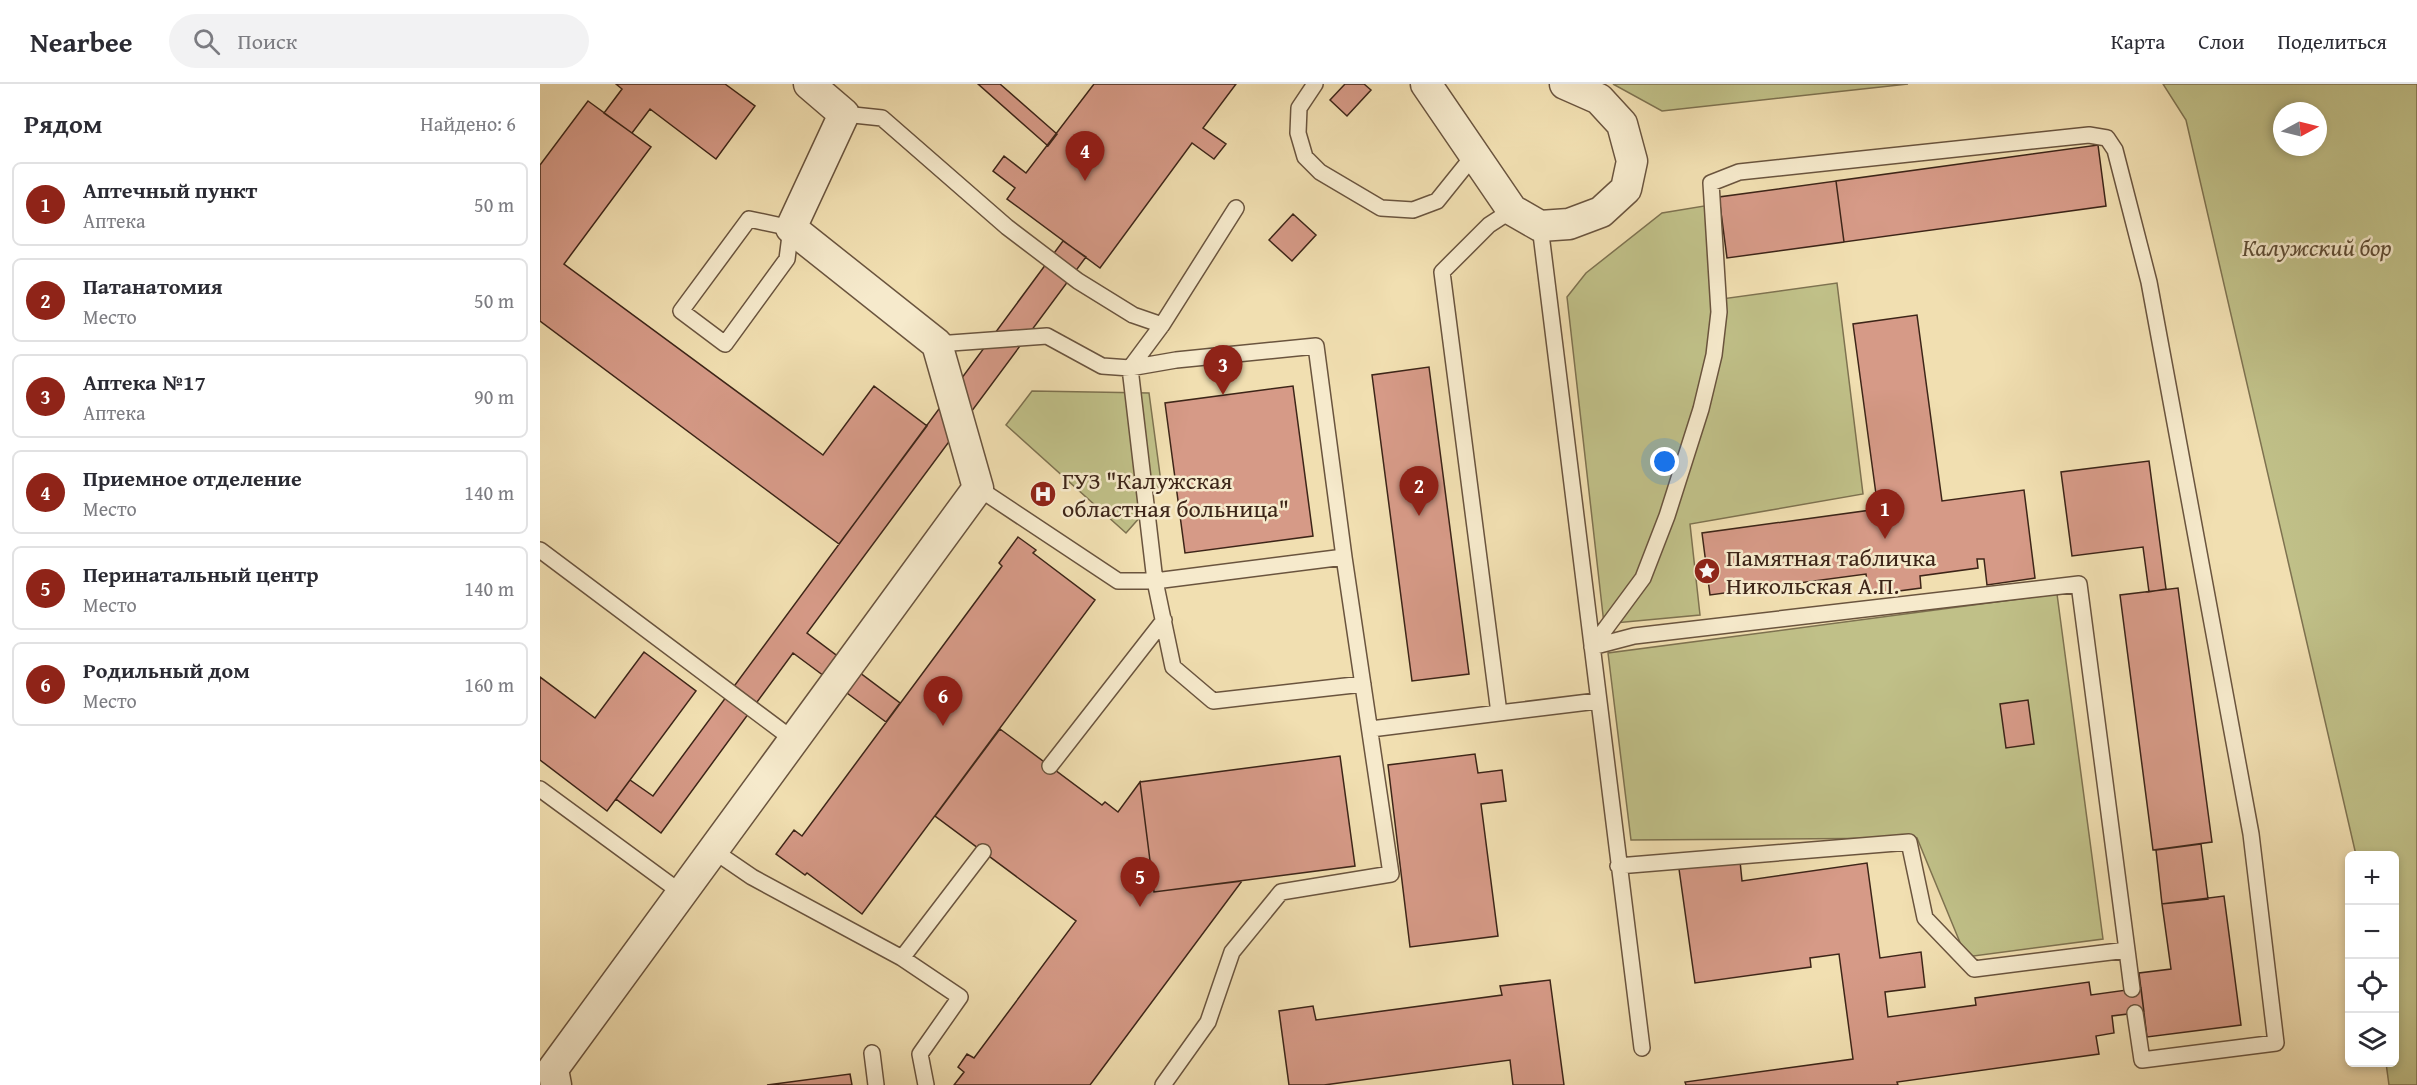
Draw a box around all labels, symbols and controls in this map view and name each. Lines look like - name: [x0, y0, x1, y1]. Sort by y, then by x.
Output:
- search box: [169, 14, 589, 68]
- text: Nearbee: [30, 21, 133, 62]
- icon: search: [190, 25, 223, 58]
- text: Поиск: [238, 25, 297, 57]
- text: Карта: [2111, 26, 2165, 57]
- text: Слои: [2198, 26, 2244, 57]
- text: Поделиться: [2277, 26, 2387, 57]
- north arrow: [2273, 102, 2327, 156]
- text: Рядом: [24, 104, 102, 143]
- text: Найдено: 6: [420, 109, 516, 138]
- pin: 4: [1066, 132, 1104, 181]
- text: Аптечный пункт: [83, 174, 257, 206]
- text: 1: [40, 190, 51, 219]
- text: 50 m: [474, 190, 514, 219]
- text: Аптека: [83, 206, 145, 235]
- park label: Калужский бор: [2242, 230, 2392, 265]
- text: Патанатомия: [83, 270, 223, 302]
- text: 2: [40, 286, 51, 315]
- text: 50 m: [474, 286, 514, 315]
- text: Место: [83, 302, 137, 331]
- pin: 3: [1204, 346, 1242, 395]
- text: Аптека №17: [83, 366, 206, 398]
- text: 3: [40, 382, 51, 411]
- text: 90 m: [474, 382, 514, 411]
- text: Аптека: [83, 398, 145, 427]
- your location: [1650, 447, 1679, 476]
- text: Приемное отделение: [83, 462, 302, 494]
- place label: ГУЗ "Калужская областная больница": [1062, 463, 1289, 526]
- pin: 2: [1400, 466, 1438, 516]
- text: 4: [40, 478, 51, 507]
- text: 140 m: [464, 478, 514, 507]
- hospital icon: ГУЗ "Калужская областная больница": [1028, 479, 1058, 509]
- pin: 1: [1866, 490, 1904, 539]
- text: Место: [83, 494, 137, 523]
- place label: Памятная табличка Никольская А.П.: [1726, 540, 1937, 603]
- place icon: Памятная табличка Никольская А.П.: [1692, 556, 1722, 586]
- text: Перинатальный центр: [83, 558, 319, 590]
- text: 5: [40, 574, 51, 603]
- text: 140 m: [464, 574, 514, 603]
- text: Место: [83, 590, 137, 619]
- text: Родильный дом: [83, 654, 250, 686]
- text: 6: [40, 670, 51, 699]
- text: 160 m: [464, 670, 514, 699]
- pin: 6: [924, 676, 962, 726]
- text: Место: [83, 686, 137, 715]
- map controls: [2345, 851, 2399, 1067]
- button: +: [2345, 851, 2399, 905]
- pin: 5: [1120, 858, 1160, 907]
- button: −: [2345, 905, 2399, 959]
- button: locate: [2345, 959, 2399, 1013]
- button: layers: [2345, 1013, 2399, 1067]

